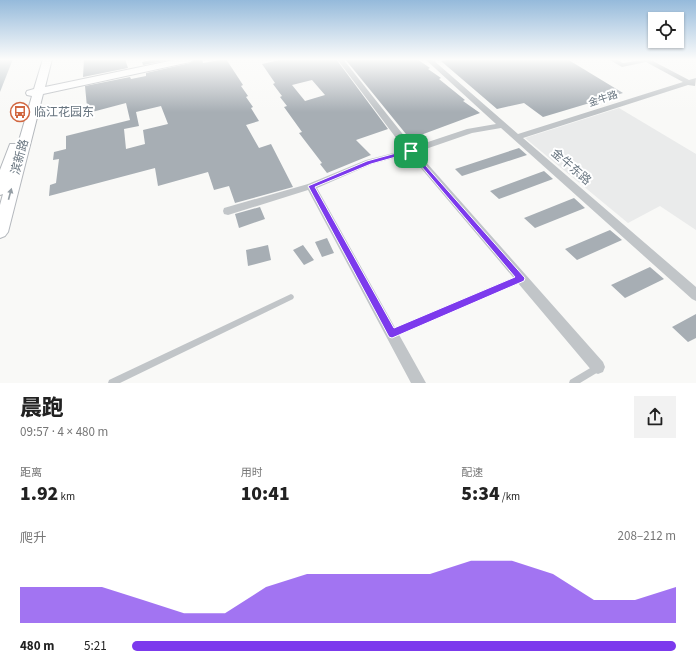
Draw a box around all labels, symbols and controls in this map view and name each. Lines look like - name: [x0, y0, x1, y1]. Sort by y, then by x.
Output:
- map controls: [648, 12, 684, 48]
- button: locate: [648, 12, 684, 48]
- street label: 金牛路: [587, 88, 619, 110]
- bus stop icon: 临江花园东: [9, 101, 31, 123]
- place label: 临江花园东: [34, 104, 94, 121]
- pin: [394, 134, 428, 168]
- street label: 滨新路: [7, 137, 33, 177]
- icon: arrive: [400, 140, 422, 162]
- street label: 金牛东路: [547, 145, 595, 189]
- one-way arrow: [7, 188, 13, 200]
- text: 晨跑: [20, 392, 64, 424]
- button: share: [634, 396, 676, 438]
- text: 09:57 · 4 × 480 m: [20, 423, 108, 441]
- text: 距离: [20, 465, 42, 480]
- text: 用时: [241, 465, 263, 480]
- text: 配速: [461, 465, 483, 480]
- text: 1.92: [20, 480, 58, 508]
- text: 10:41: [241, 480, 290, 508]
- text: 5:34: [461, 480, 500, 508]
- text: km: [58, 489, 75, 504]
- text: /km: [500, 489, 520, 504]
- text: 208–212 m: [618, 527, 676, 545]
- text: 爬升: [20, 529, 46, 547]
- text: 480 m: [20, 637, 54, 655]
- text: 5:21: [84, 637, 107, 655]

